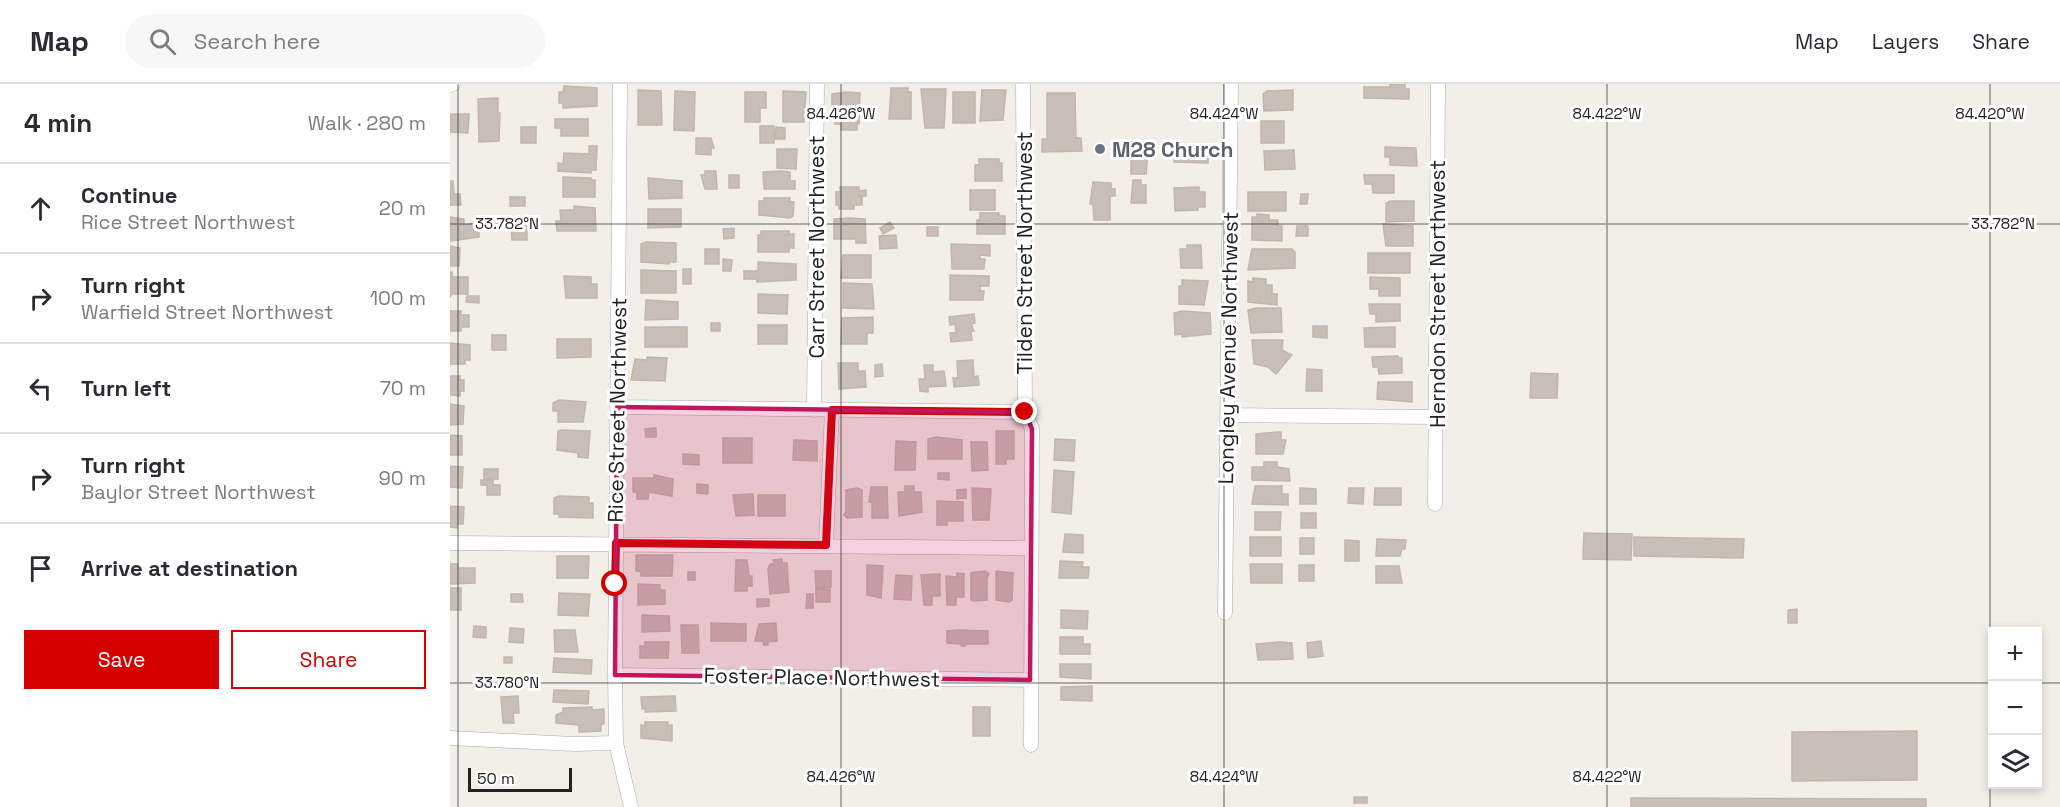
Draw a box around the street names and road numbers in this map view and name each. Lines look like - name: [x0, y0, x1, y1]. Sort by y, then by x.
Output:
- street label: Tilden Street Northwest: [1011, 131, 1038, 375]
- street label: Carr Street Northwest: [803, 135, 830, 359]
- street label: Herndon Street Northwest: [1424, 160, 1451, 428]
- street label: Longley Avenue Northwest: [1212, 211, 1244, 485]
- street label: Rice Street Northwest: [602, 297, 632, 523]
- street label: Foster Place Northwest: [703, 661, 941, 693]

